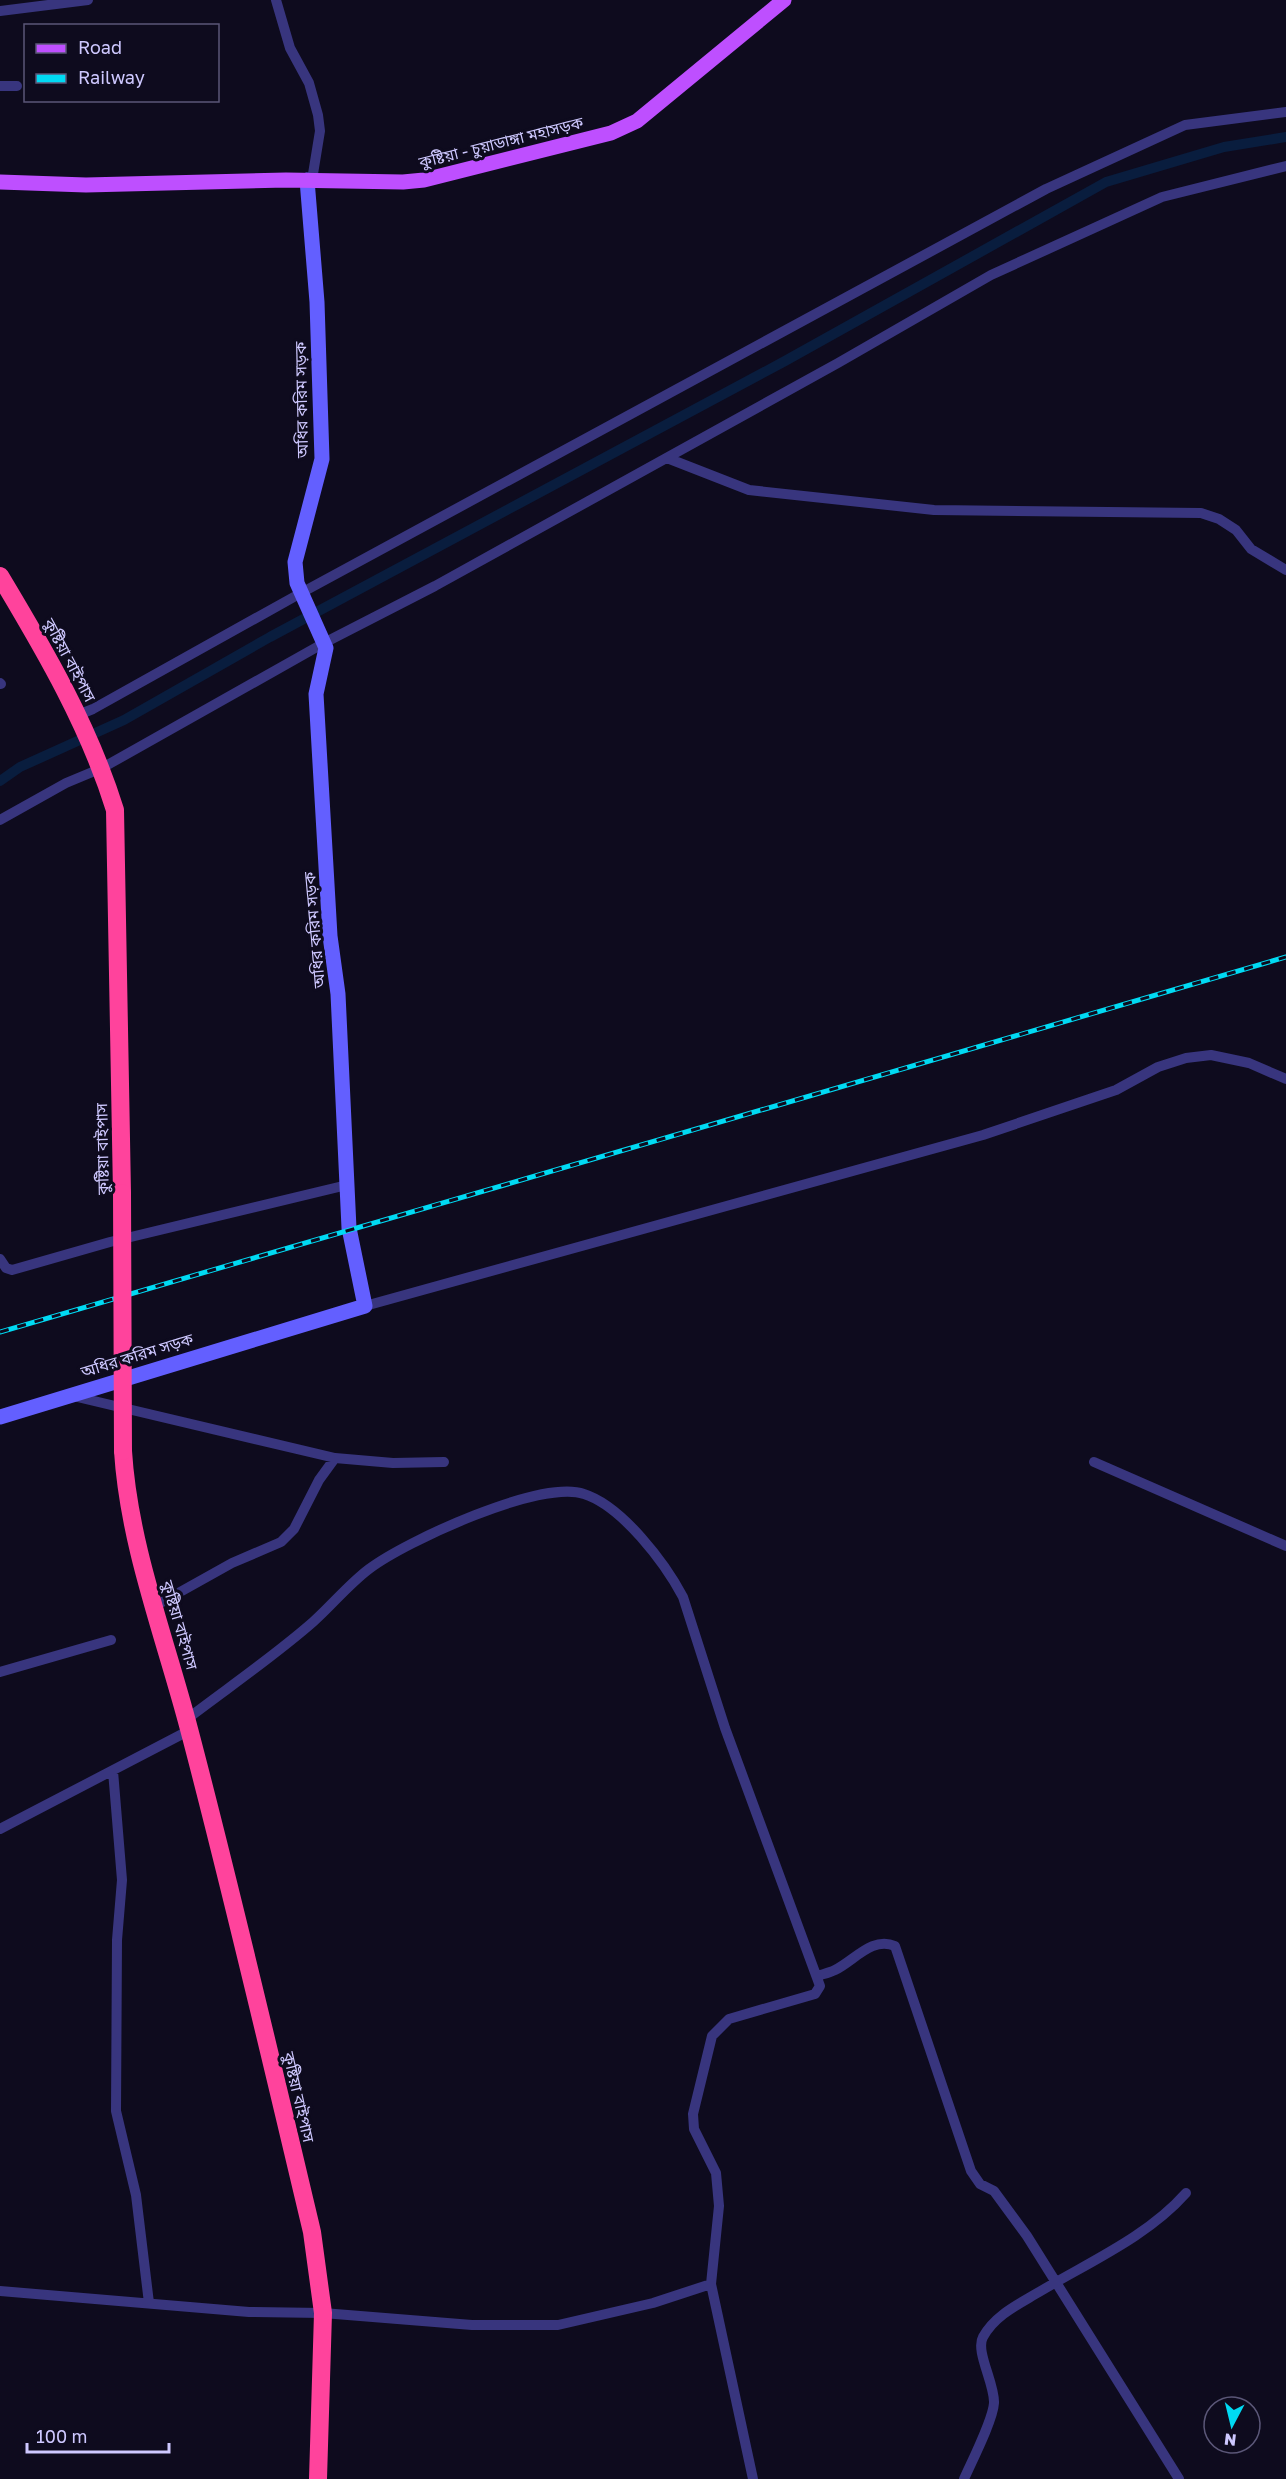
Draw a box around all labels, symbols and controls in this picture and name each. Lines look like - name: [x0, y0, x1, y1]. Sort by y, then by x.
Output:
- legend: [24, 24, 219, 102]
- text: Road: [78, 36, 122, 58]
- text: Railway: [78, 66, 145, 88]
- street label: কুষ্টিয়া - চুয়াডাঙ্গা মহাসড়ক: [416, 112, 586, 173]
- street label: অধির করিম সড়ক: [290, 341, 312, 459]
- street label: কুষ্টিয়া বাইপাস: [39, 614, 101, 706]
- street label: অধির করিম সড়ক: [299, 870, 329, 990]
- street label: কুষ্টিয়া বাইপাস: [91, 1102, 113, 1196]
- street label: অধির করিম সড়ক: [77, 1328, 197, 1382]
- street label: কুষ্টিয়া বাইপাস: [157, 1577, 203, 1673]
- street label: কুষ্টিয়া বাইপাস: [279, 2049, 319, 2145]
- north arrow: [1202, 2395, 1262, 2455]
- scale bar: [27, 2416, 170, 2454]
- text: 100 m: [36, 2425, 87, 2447]
- text: N: [1223, 2429, 1237, 2451]

